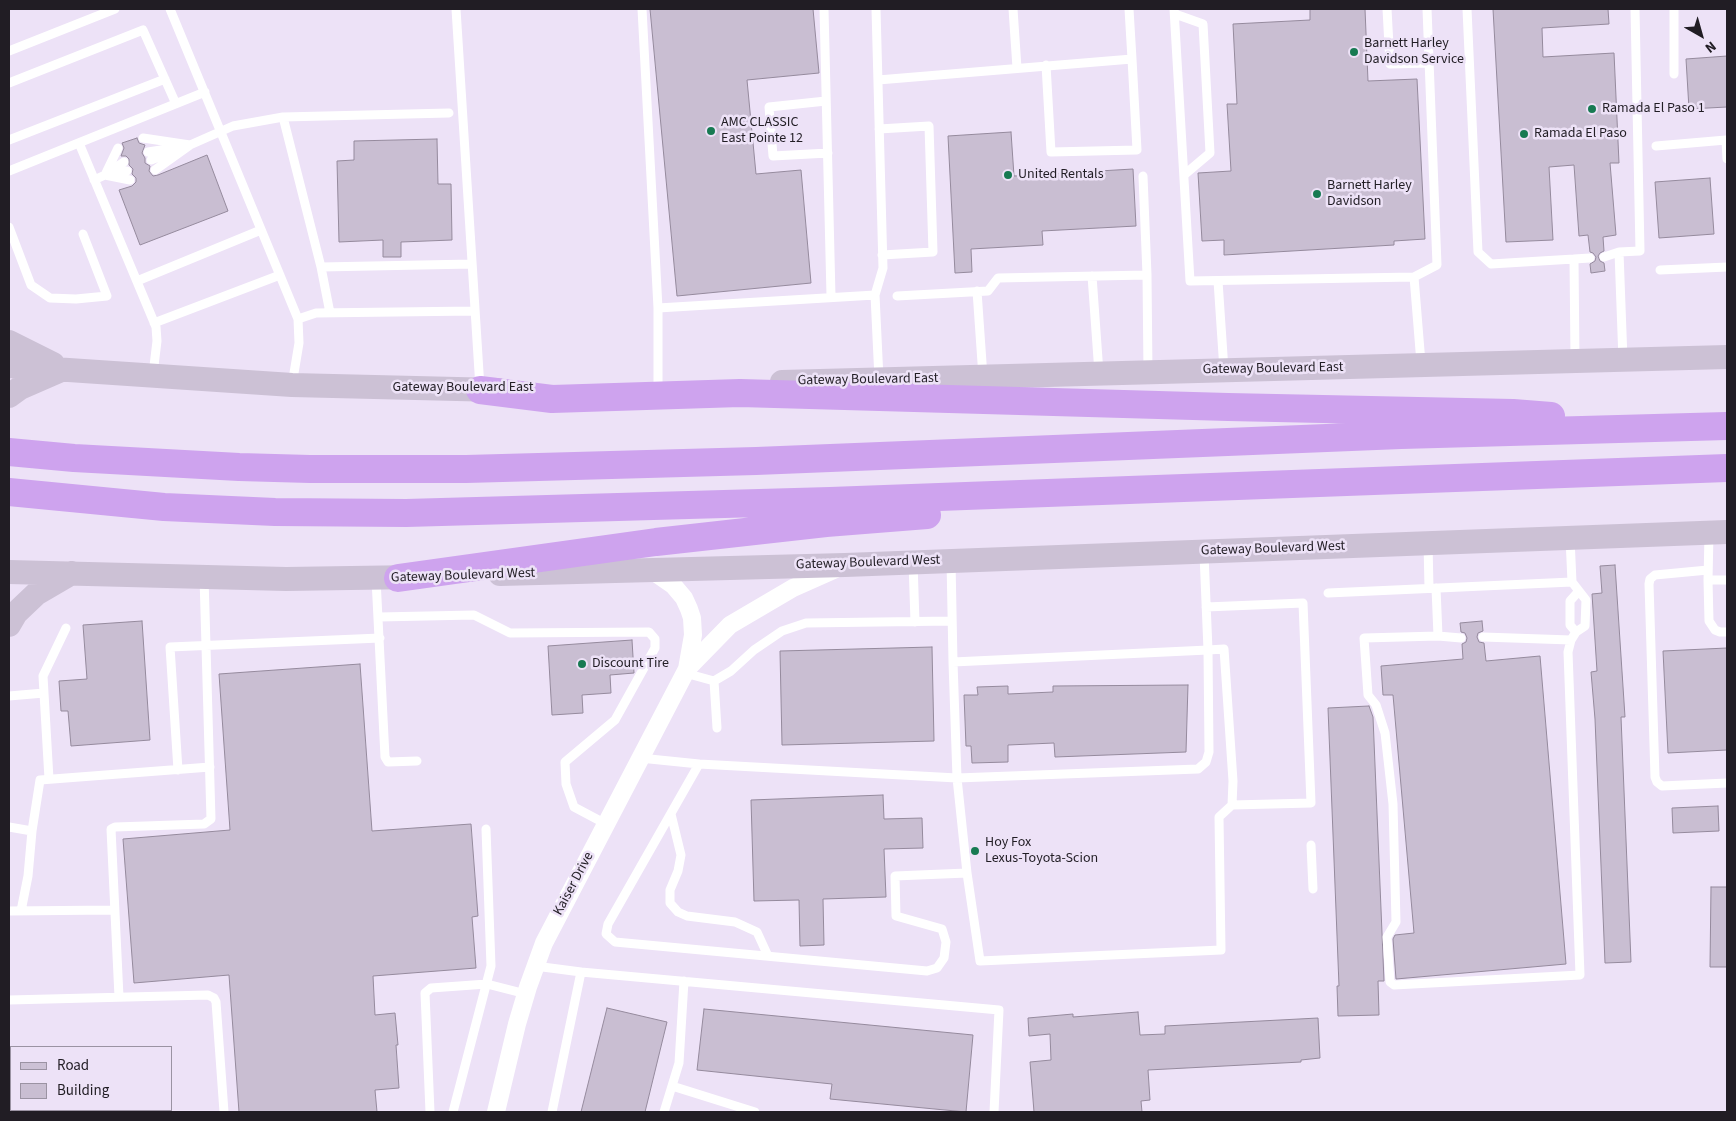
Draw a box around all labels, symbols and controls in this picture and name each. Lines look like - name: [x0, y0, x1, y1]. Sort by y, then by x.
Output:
- north arrow: [1676, 10, 1726, 60]
- place label: Barnett Harley Davidson Service: [1364, 36, 1464, 68]
- text: N: [1700, 36, 1720, 58]
- marker: Barnett Harley Davidson Service: [1348, 46, 1360, 58]
- place label: Ramada El Paso 1: [1602, 101, 1705, 117]
- marker: Ramada El Paso 1: [1586, 103, 1598, 115]
- place label: AMC CLASSIC East Pointe 12: [721, 115, 803, 148]
- marker: AMC CLASSIC East Pointe 12: [705, 125, 717, 137]
- place label: Ramada El Paso: [1534, 126, 1627, 142]
- marker: Ramada El Paso: [1518, 128, 1530, 140]
- place label: United Rentals: [1018, 167, 1104, 183]
- marker: United Rentals: [1002, 169, 1014, 181]
- place label: Barnett Harley Davidson: [1327, 178, 1412, 210]
- marker: Barnett Harley Davidson: [1311, 188, 1323, 200]
- street label: Gateway Boulevard East: [1202, 359, 1344, 379]
- street label: Gateway Boulevard East: [797, 370, 939, 390]
- street label: Gateway Boulevard East: [393, 380, 533, 396]
- street label: Gateway Boulevard West: [1201, 538, 1345, 560]
- street label: Gateway Boulevard West: [796, 552, 940, 574]
- street label: Gateway Boulevard West: [391, 565, 535, 587]
- place label: Discount Tire: [592, 656, 669, 672]
- marker: Discount Tire: [576, 658, 588, 670]
- place label: Hoy Fox Lexus-Toyota-Scion: [985, 835, 1098, 868]
- marker: Hoy Fox Lexus-Toyota-Scion: [969, 845, 981, 857]
- street label: Kaiser Drive: [550, 849, 598, 919]
- legend: [10, 1046, 172, 1111]
- text: Road: [57, 1055, 89, 1076]
- text: Building: [57, 1080, 109, 1101]

